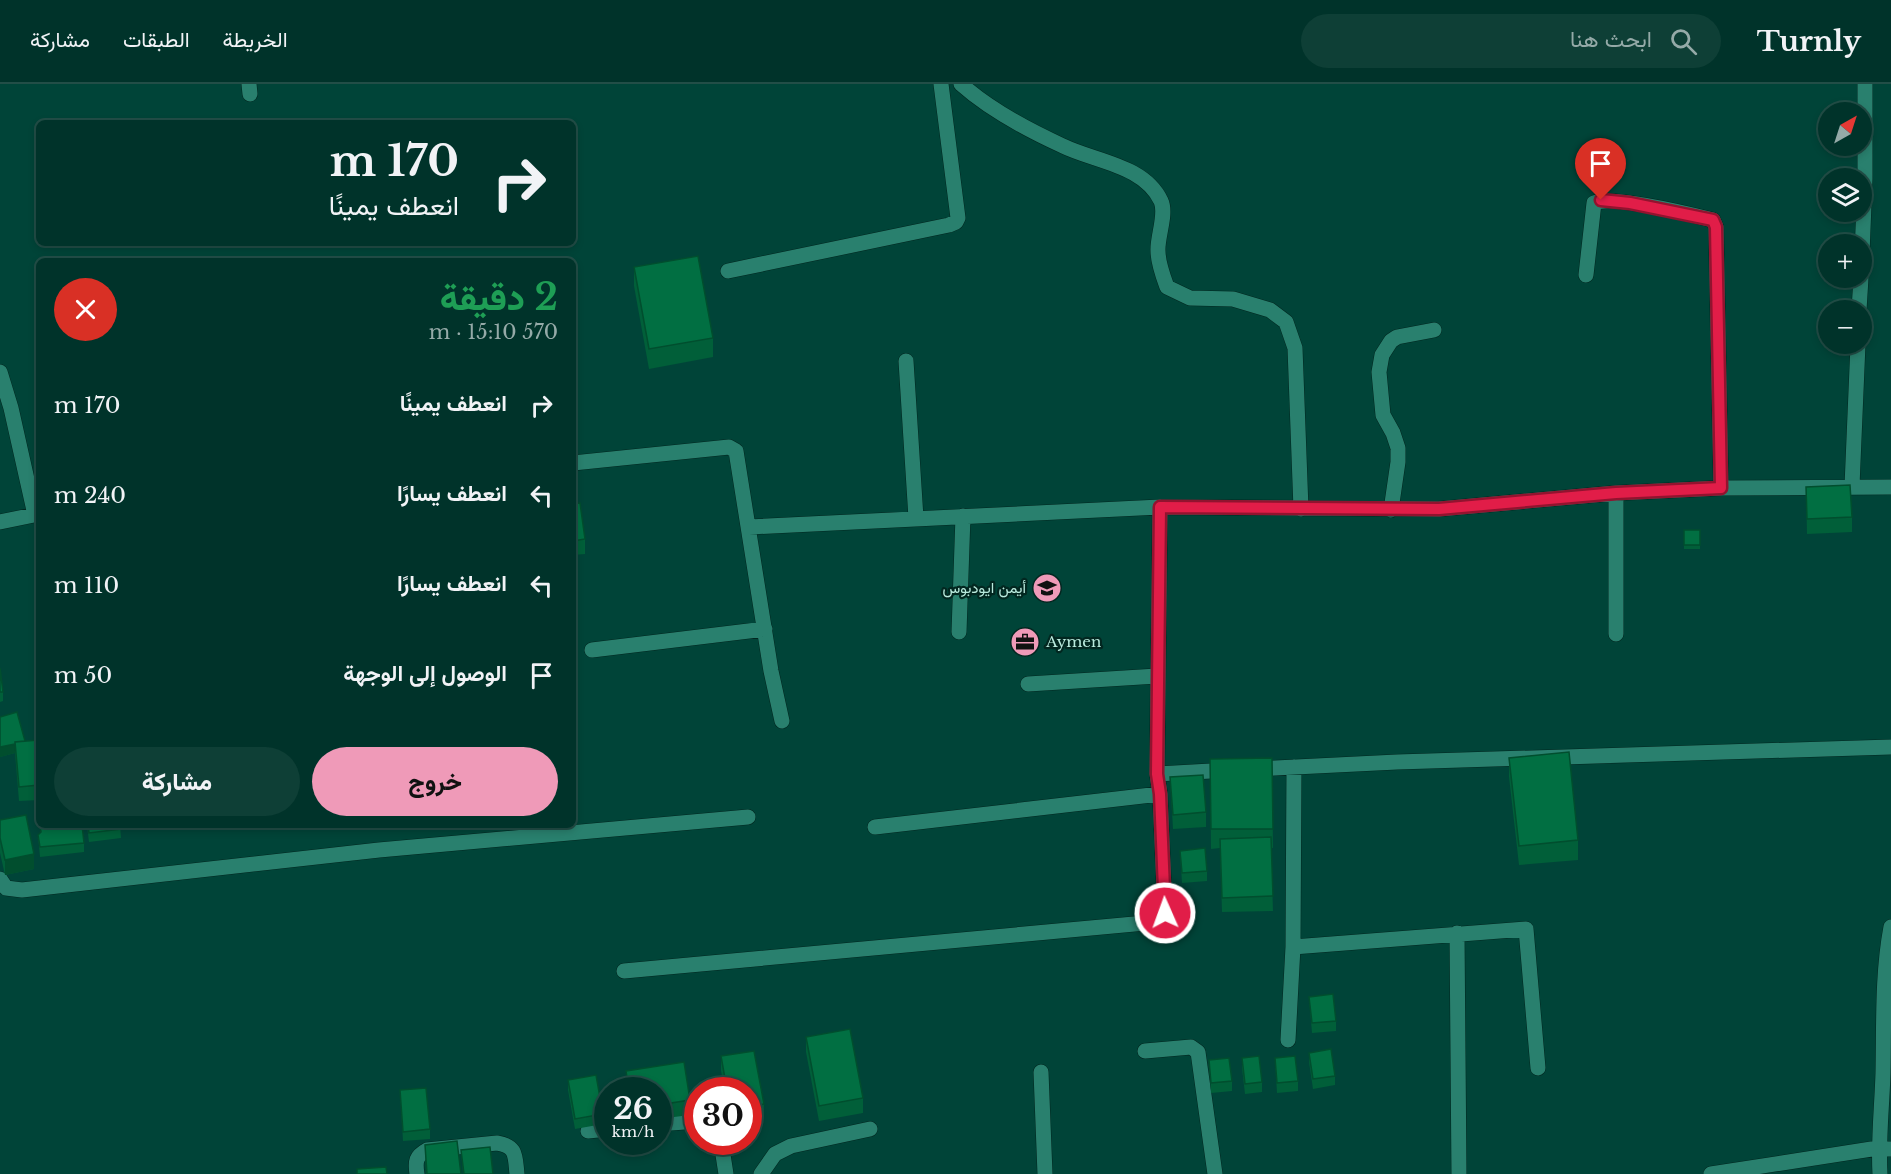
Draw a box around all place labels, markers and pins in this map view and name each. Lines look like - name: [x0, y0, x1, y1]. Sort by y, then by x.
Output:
- pin: [1575, 138, 1626, 200]
- school or university icon: أيمن ايودبوس: [1031, 572, 1063, 604]
- place label: أيمن ايودبوس: [942, 578, 1027, 598]
- office icon: Aymen: [1009, 626, 1041, 658]
- place label: Aymen: [1045, 632, 1101, 651]

